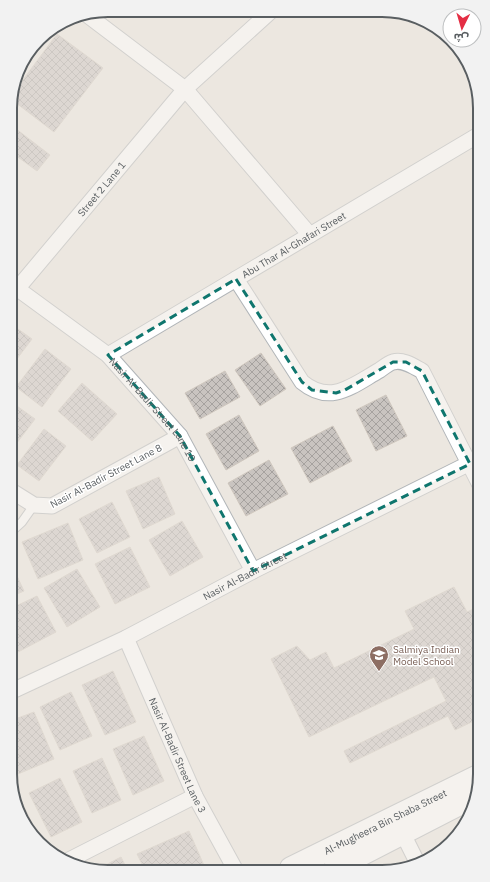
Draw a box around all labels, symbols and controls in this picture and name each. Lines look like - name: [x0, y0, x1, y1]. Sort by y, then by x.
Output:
- north arrow: [442, 8, 482, 48]
- text: ش: [453, 30, 469, 46]
- street label: Street 2 Lane 1: [74, 158, 128, 219]
- street label: Abu Thar Al-Ghafari Street: [239, 208, 349, 281]
- street label: Nasir Al-Badir Street Lane 10: [107, 355, 199, 464]
- street label: Nasir Al-Badir Street Lane 8: [48, 441, 164, 511]
- street label: Nasir Al-Badir Street: [201, 549, 289, 603]
- place label: Salmiya Indian Model School: [393, 643, 460, 668]
- school or university icon: Salmiya Indian Model School: [368, 644, 390, 672]
- street label: Nasir Al-Badir Street Lane 3: [146, 695, 209, 815]
- street label: Al-Mugheera Bin Shaba Street: [322, 786, 449, 857]

